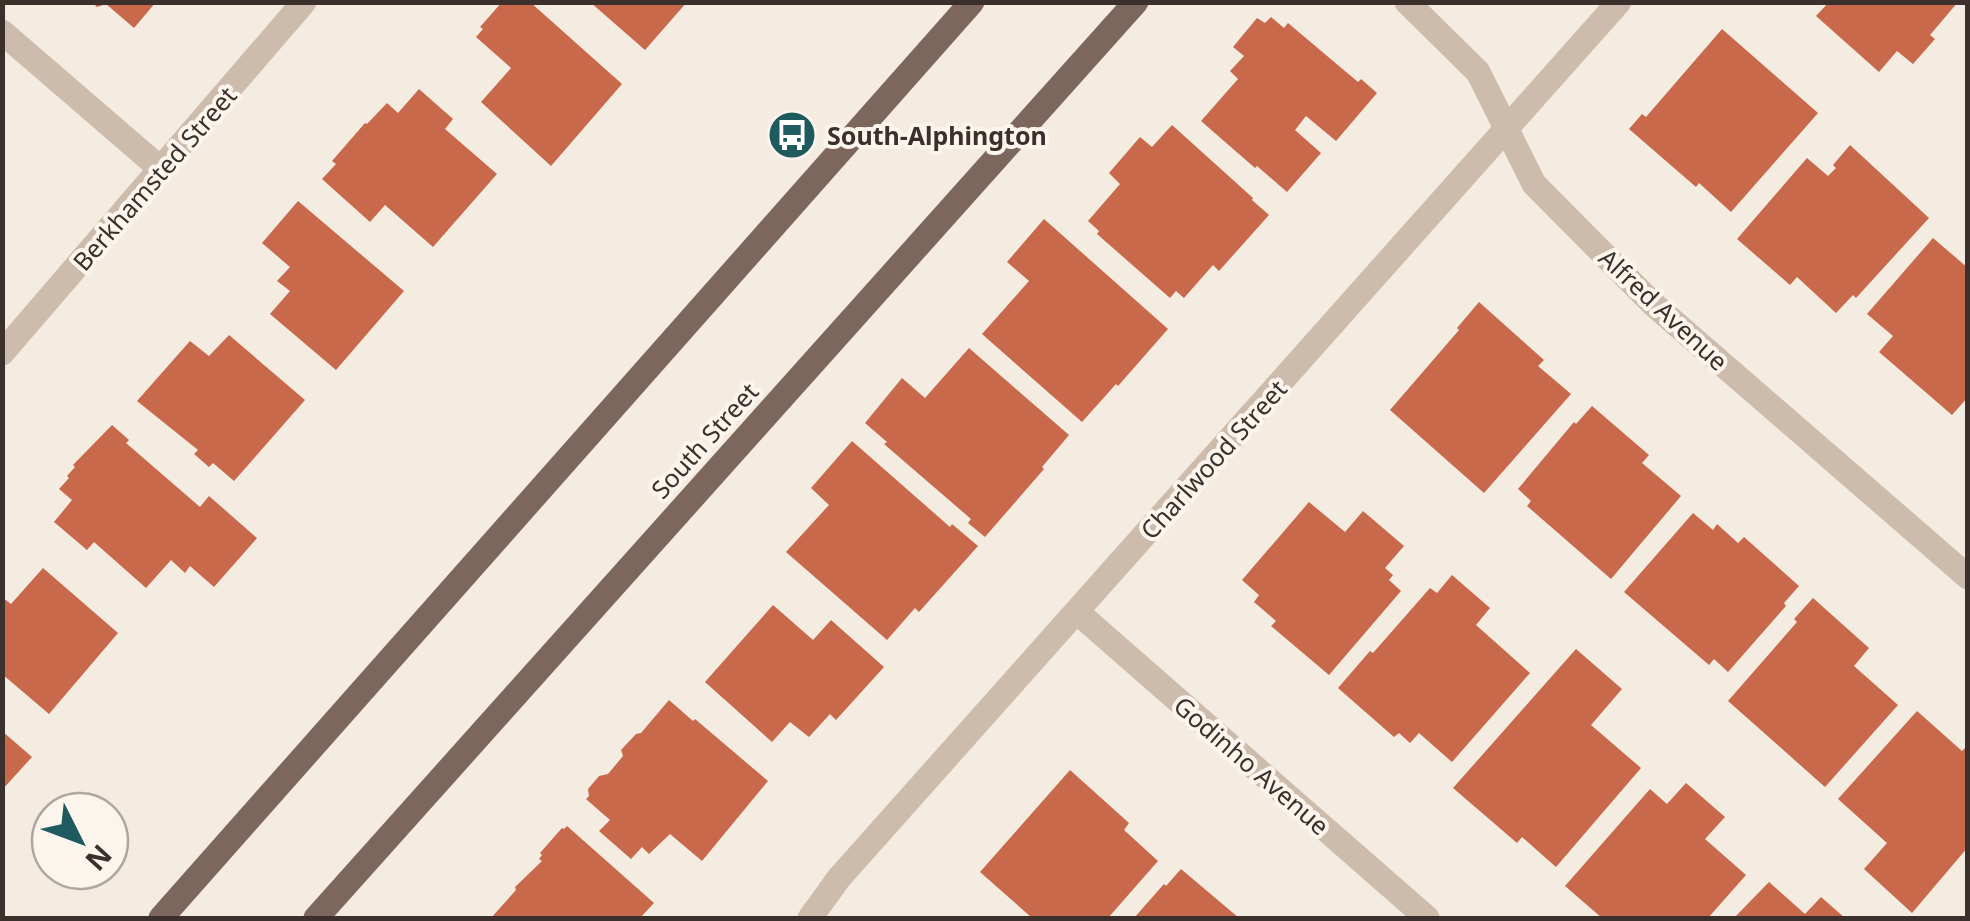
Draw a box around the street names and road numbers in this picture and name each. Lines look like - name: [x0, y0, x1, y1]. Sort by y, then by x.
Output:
- street label: Berkhamsted Street: [65, 79, 243, 277]
- street label: Alfred Avenue: [1592, 240, 1736, 378]
- street label: Charlwood Street: [1132, 372, 1294, 546]
- street label: South Street: [643, 375, 765, 505]
- street label: Godinho Avenue: [1167, 688, 1337, 842]

